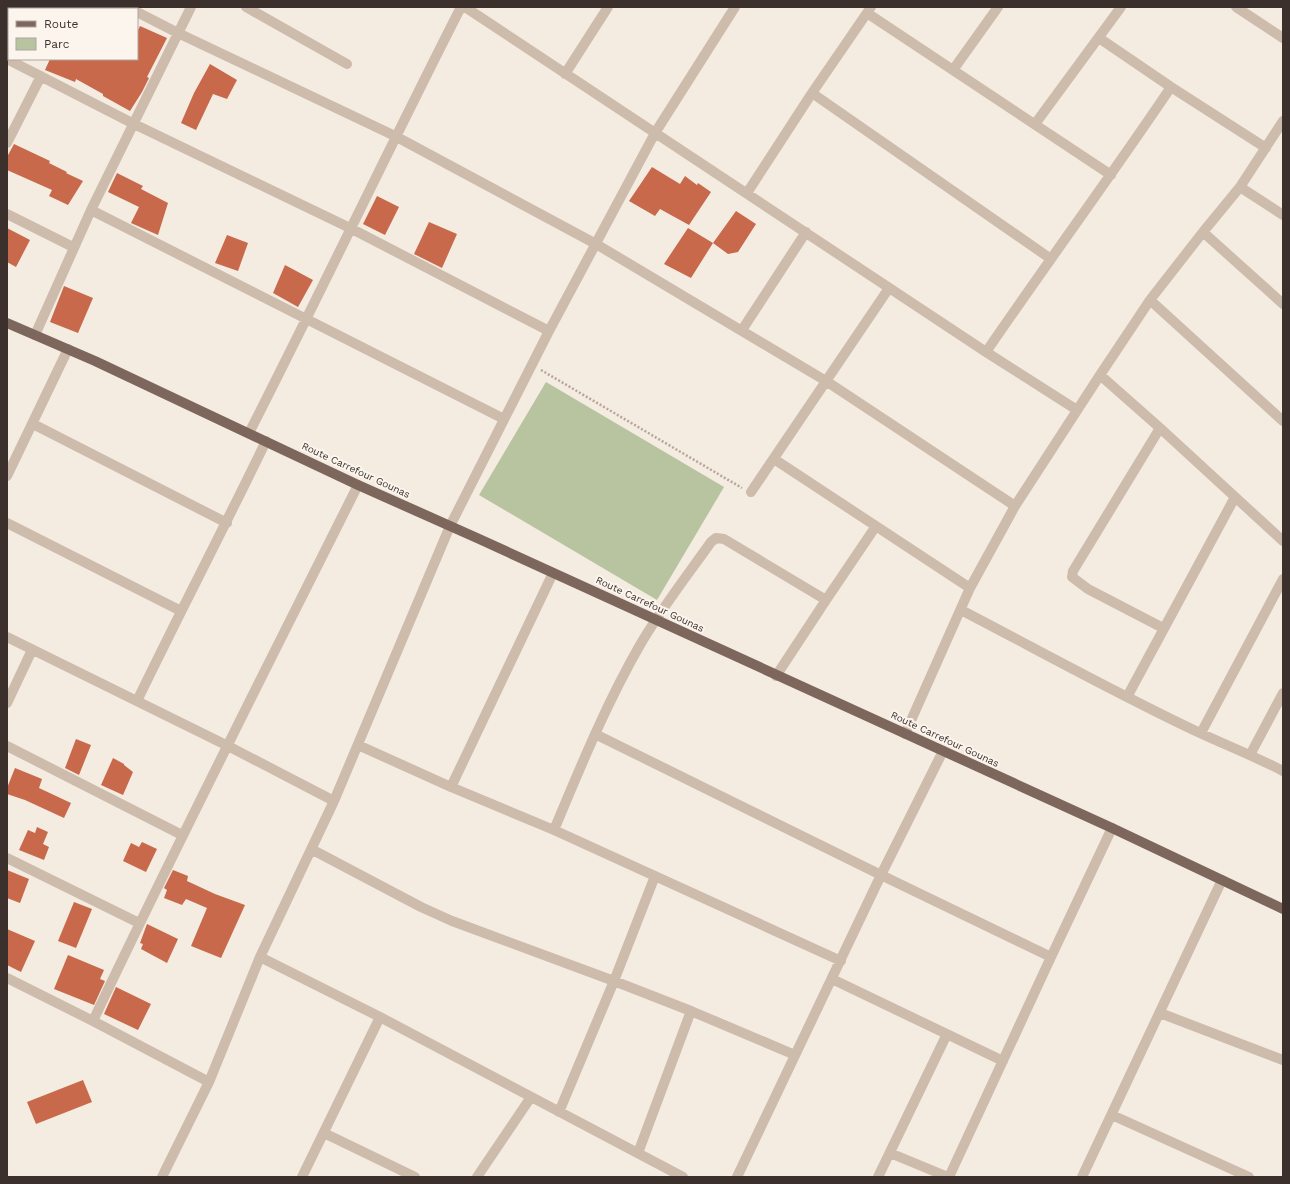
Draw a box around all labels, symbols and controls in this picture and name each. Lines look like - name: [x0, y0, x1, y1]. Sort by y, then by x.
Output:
- legend: [8, 8, 138, 60]
- text: Route: [44, 17, 78, 31]
- text: Parc: [44, 37, 70, 51]
- street label: Route Carrefour Gounas: [300, 440, 412, 500]
- street label: Route Carrefour Gounas: [594, 574, 706, 634]
- street label: Route Carrefour Gounas: [889, 709, 1001, 769]

